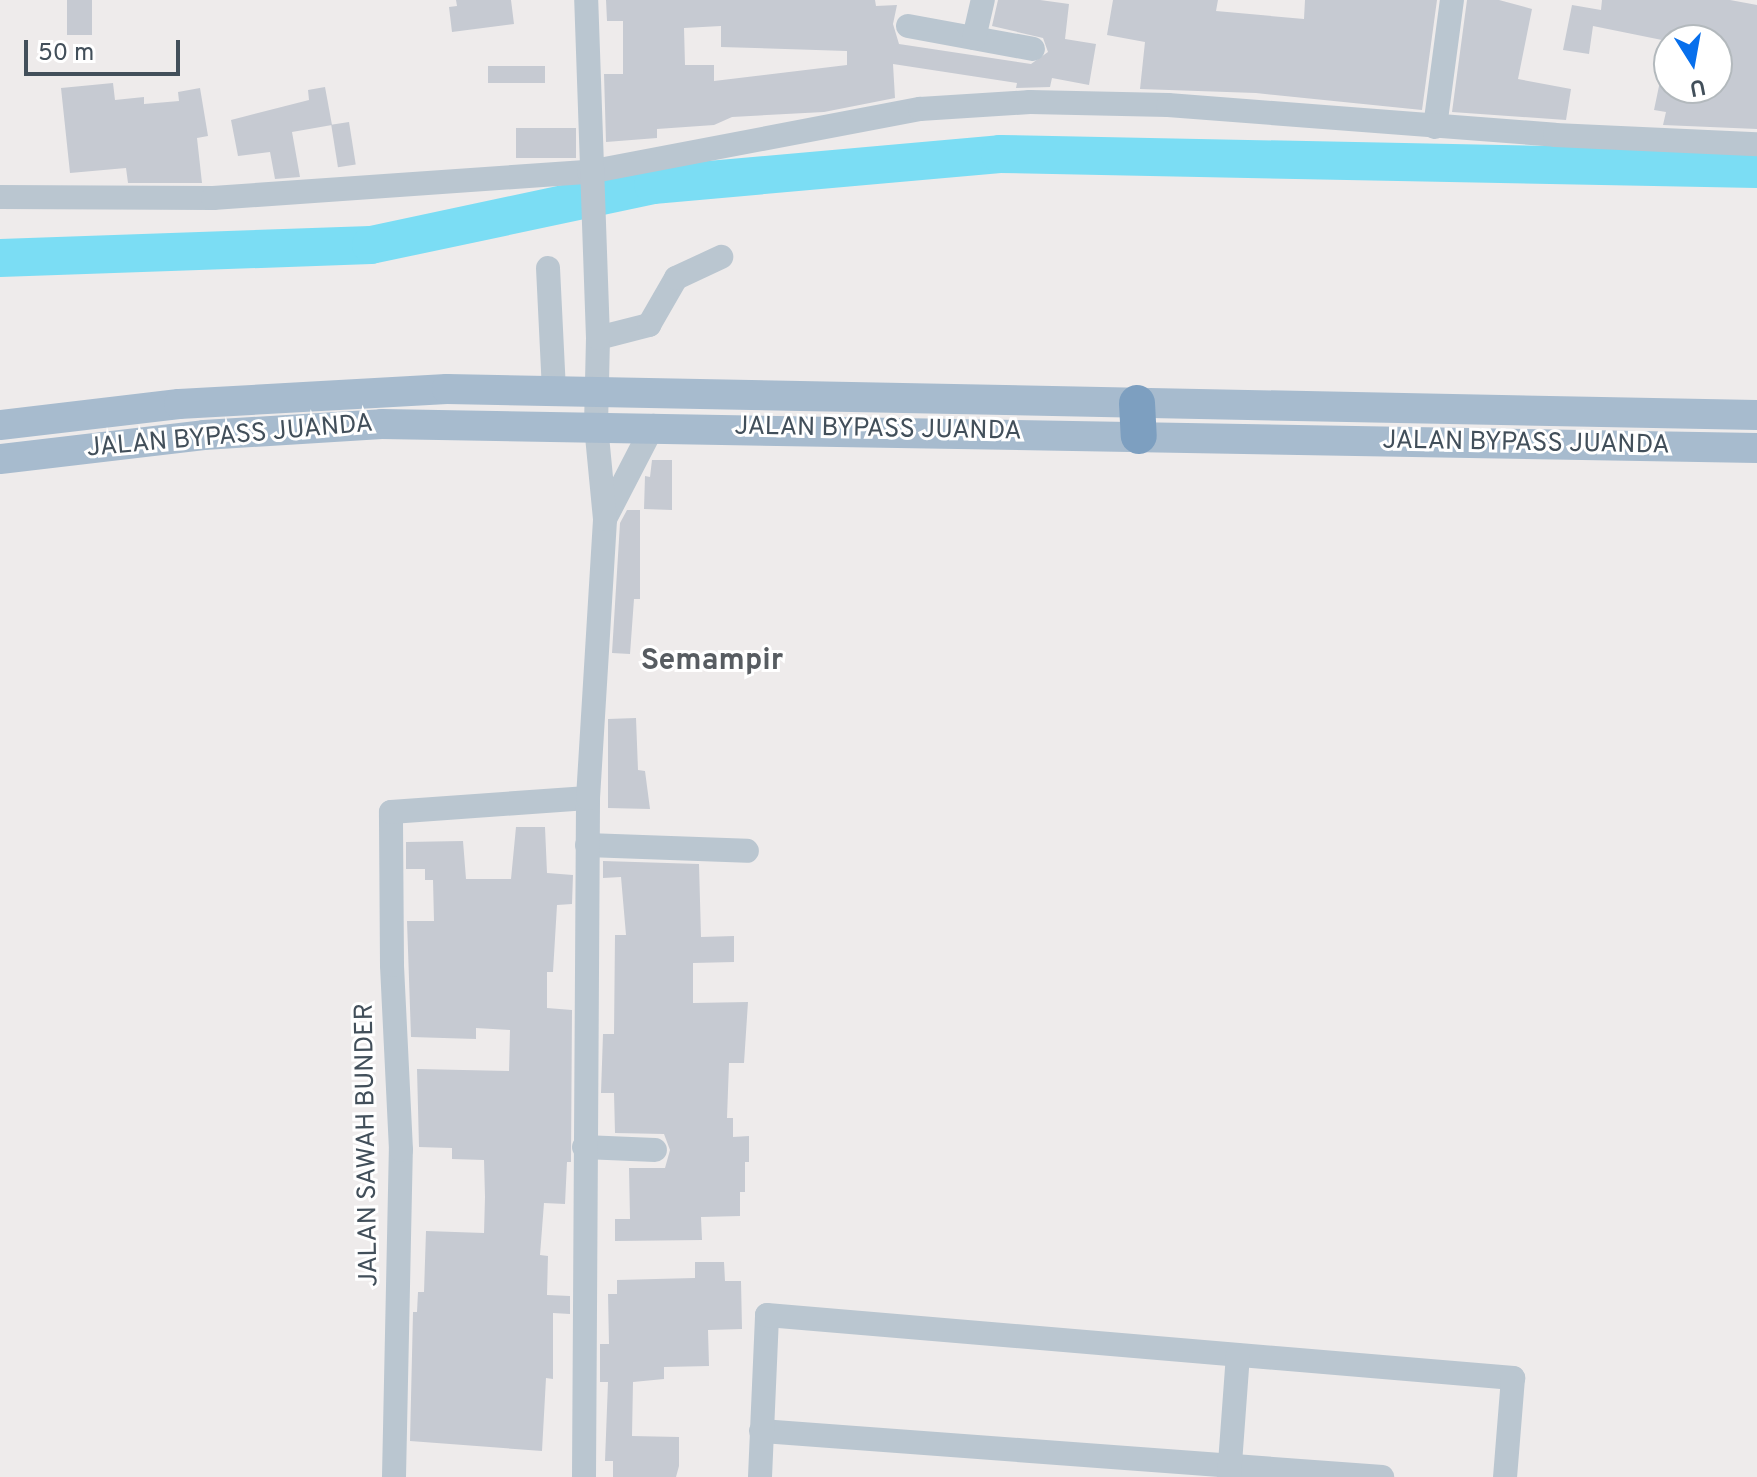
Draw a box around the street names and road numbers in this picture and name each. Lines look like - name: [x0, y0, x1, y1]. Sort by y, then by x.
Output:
- street label: JALAN BYPASS JUANDA: [85, 409, 375, 465]
- street label: JALAN BYPASS JUANDA: [734, 412, 1022, 448]
- street label: JALAN BYPASS JUANDA: [1382, 426, 1670, 462]
- street label: JALAN SAWAH BUNDER: [350, 1003, 386, 1287]

